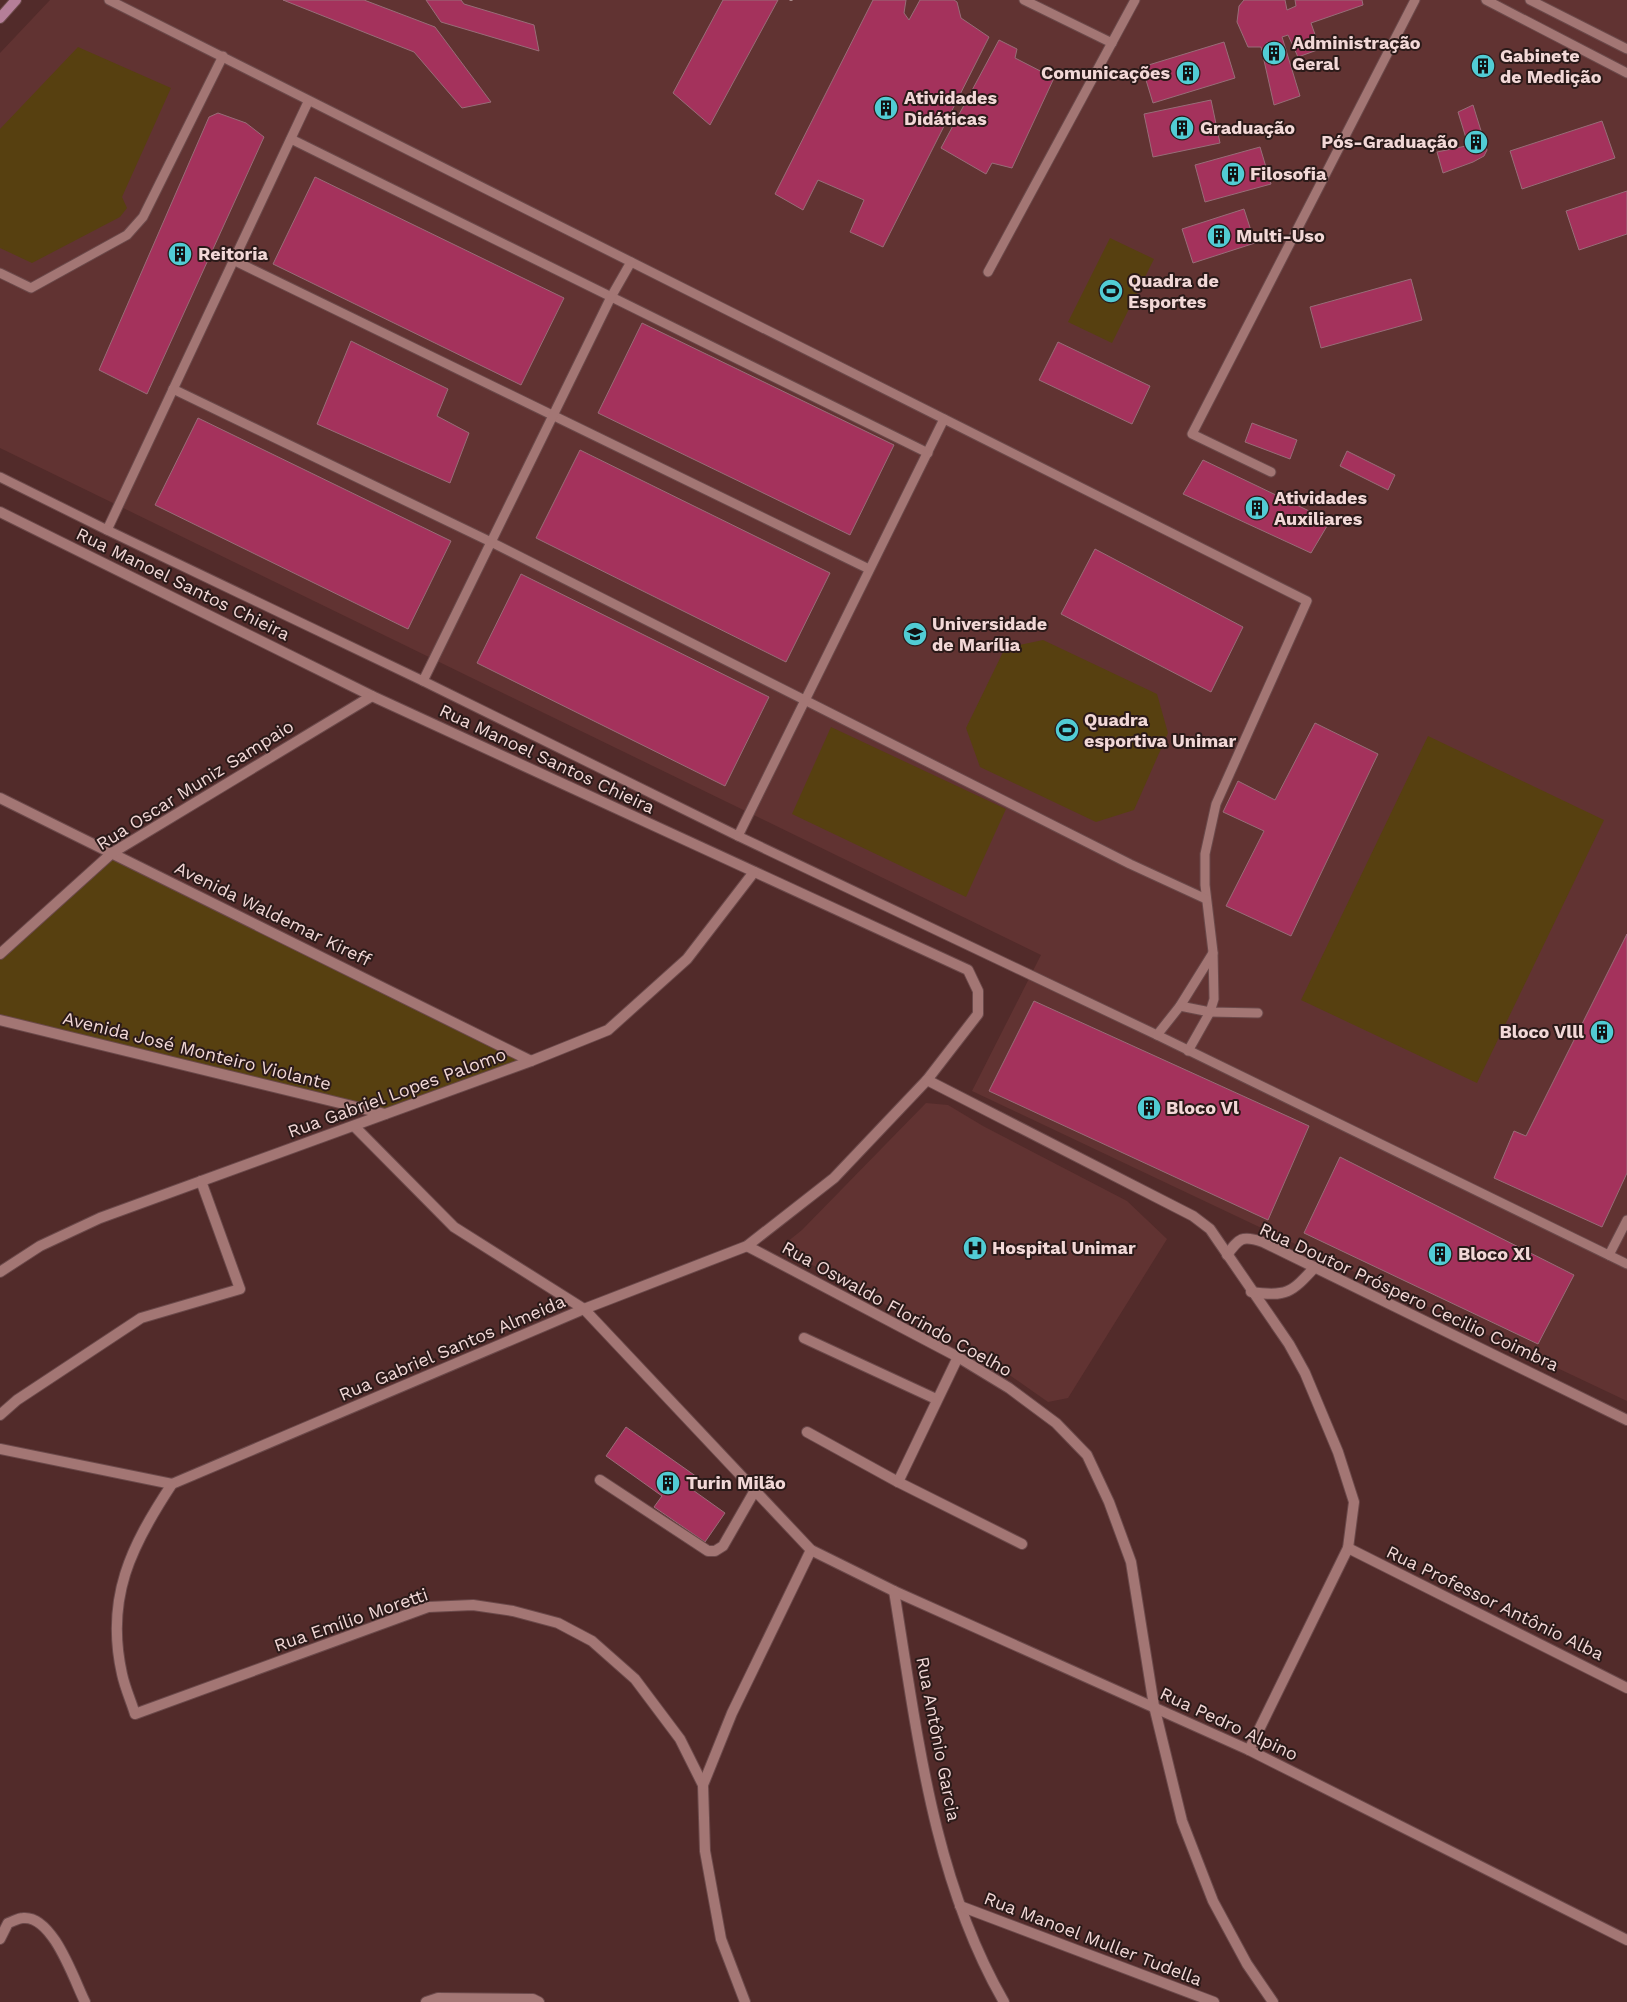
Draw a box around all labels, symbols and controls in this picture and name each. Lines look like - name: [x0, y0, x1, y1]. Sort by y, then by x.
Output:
- place label: Administração Geral: [1292, 32, 1421, 74]
- building icon: Administração Geral: [1261, 40, 1287, 66]
- place label: Gabinete de Medição: [1500, 45, 1602, 87]
- building icon: Gabinete de Medição: [1470, 53, 1496, 79]
- building icon: Comunicações: [1175, 60, 1201, 86]
- place label: Comunicações: [1041, 62, 1170, 83]
- place label: Atividades Didáticas: [904, 87, 998, 129]
- building icon: Atividades Didáticas: [873, 95, 899, 121]
- building icon: Graduação: [1169, 115, 1195, 141]
- place label: Graduação: [1200, 117, 1295, 138]
- building icon: Pós-Graduação: [1463, 129, 1489, 155]
- place label: Pós-Graduação: [1321, 131, 1458, 152]
- building icon: Filosofia: [1220, 161, 1246, 187]
- place label: Filosofia: [1250, 163, 1327, 184]
- building icon: Multi-Uso: [1206, 223, 1232, 249]
- place label: Multi-Uso: [1236, 225, 1325, 246]
- building icon: Reitoria: [167, 241, 193, 267]
- place label: Reitoria: [198, 243, 269, 264]
- place label: Quadra de Esportes: [1128, 270, 1219, 312]
- sports icon: Quadra de Esportes: [1098, 278, 1124, 304]
- place label: Atividades Auxiliares: [1274, 487, 1368, 529]
- building icon: Atividades Auxiliares: [1244, 495, 1270, 521]
- street label: Rua Manoel Santos Chieira: [73, 523, 293, 644]
- place label: Universidade de Marília: [932, 613, 1047, 655]
- school or university icon: Universidade de Marília: [902, 621, 928, 647]
- street label: Rua Manoel Santos Chieira: [436, 699, 658, 818]
- place label: Quadra esportiva Unimar: [1084, 709, 1237, 751]
- street label: Rua Oscar Muniz Sampaio: [92, 715, 297, 854]
- sports icon: Quadra esportiva Unimar: [1054, 717, 1080, 743]
- street label: Avenida Waldemar Kireff: [171, 857, 375, 970]
- street label: Avenida José Monteiro Violante: [61, 1007, 333, 1094]
- building icon: Bloco Vlll: [1589, 1019, 1615, 1045]
- place label: Bloco Vlll: [1499, 1021, 1584, 1042]
- street label: Rua Gabriel Lopes Palomo: [285, 1043, 509, 1142]
- building icon: Bloco Vl: [1136, 1095, 1162, 1121]
- place label: Bloco Vl: [1166, 1097, 1239, 1118]
- street label: Rua Doutor Próspero Cecilio Coimbra: [1256, 1218, 1562, 1375]
- hospital icon: Hospital Unimar: [962, 1235, 988, 1261]
- street label: Rua Oswaldo Florindo Coelho: [779, 1236, 1016, 1381]
- place label: Hospital Unimar: [992, 1237, 1136, 1258]
- building icon: Bloco Xl: [1427, 1241, 1453, 1267]
- place label: Bloco Xl: [1458, 1243, 1531, 1264]
- street label: Rua Gabriel Santos Almeida: [335, 1290, 568, 1405]
- building icon: Turin Milão: [655, 1470, 681, 1496]
- place label: Turin Milão: [686, 1472, 786, 1493]
- street label: Rua Professor Antônio Alba: [1383, 1541, 1607, 1664]
- street label: Rua Emílio Moretti: [271, 1583, 431, 1656]
- street label: Rua Antônio Garcia: [912, 1655, 965, 1823]
- street label: Rua Pedro Alpino: [1157, 1682, 1302, 1765]
- street label: Rua Manoel Muller Tudella: [981, 1887, 1205, 1990]

